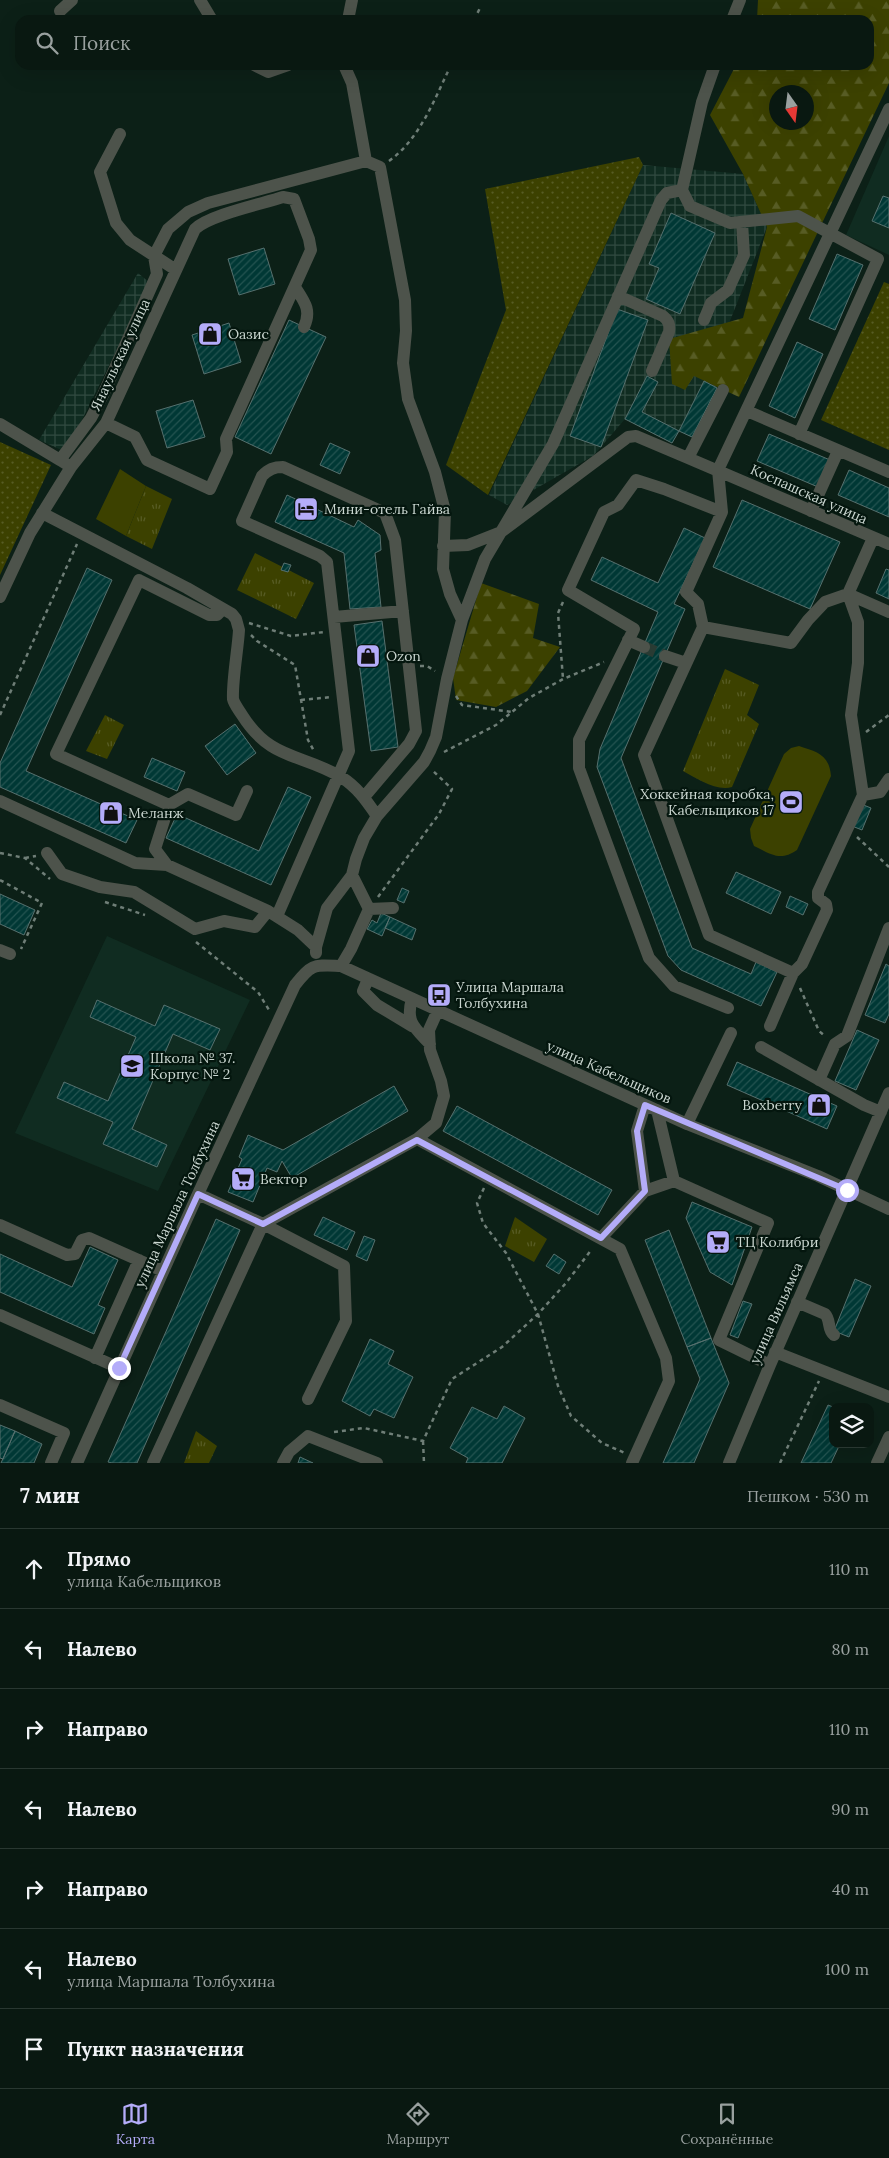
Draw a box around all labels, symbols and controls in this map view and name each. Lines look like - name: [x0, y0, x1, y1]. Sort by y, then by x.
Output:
- search box: [15, 15, 874, 70]
- icon: search: [33, 29, 61, 57]
- text: Поиск: [73, 31, 130, 55]
- north arrow: [769, 85, 814, 130]
- street label: Янаульская улица: [86, 296, 154, 414]
- shop icon: Оазис: [197, 321, 223, 347]
- place label: Оазис: [228, 325, 269, 343]
- street label: Коспашская улица: [748, 460, 870, 528]
- hotel icon: Мини-отель Гайва: [293, 496, 319, 522]
- place label: Мини-отель Гайва: [324, 500, 450, 518]
- shop icon: Ozon: [355, 643, 381, 669]
- place label: Ozon: [386, 647, 421, 665]
- place label: Хоккейная коробка, Кабельщиков 17: [640, 785, 775, 819]
- sports icon: Хоккейная коробка, Кабельщиков 17: [778, 789, 804, 815]
- shop icon: Меланж: [98, 800, 124, 826]
- place label: Меланж: [128, 804, 184, 822]
- place label: Улица Маршала Толбухина: [455, 978, 564, 1012]
- bus stop icon: Улица Маршала Толбухина: [426, 982, 452, 1008]
- street label: улица Кабельщиков: [544, 1036, 674, 1108]
- place label: Школа № 37. Корпус № 2: [150, 1049, 235, 1083]
- school or university icon: Школа № 37. Корпус № 2: [119, 1053, 145, 1079]
- shop icon: Boxberry: [806, 1092, 832, 1118]
- place label: Boxberry: [742, 1096, 803, 1114]
- street label: улица Маршала Толбухина: [130, 1118, 224, 1290]
- supermarket icon: Вектор: [230, 1166, 256, 1192]
- place label: Вектор: [260, 1170, 307, 1188]
- route start: [836, 1179, 859, 1202]
- supermarket icon: ТЦ Колибри: [705, 1229, 731, 1255]
- place label: ТЦ Колибри: [736, 1233, 819, 1251]
- street label: улица Вильямса: [746, 1259, 806, 1367]
- route end: [108, 1357, 131, 1380]
- map controls: [829, 1403, 874, 1448]
- button: layers: [829, 1403, 874, 1448]
- text: 7 мин: [20, 1482, 80, 1509]
- text: Пешком · 530 m: [747, 1486, 869, 1506]
- text: Прямо: [67, 1547, 131, 1571]
- icon: ahead: [20, 1555, 48, 1583]
- text: 110 m: [829, 1559, 869, 1579]
- text: улица Кабельщиков: [67, 1571, 221, 1591]
- icon: left: [20, 1635, 48, 1663]
- text: Налево: [67, 1637, 137, 1661]
- text: 80 m: [832, 1639, 869, 1659]
- icon: right: [20, 1715, 48, 1743]
- text: Направо: [67, 1717, 148, 1741]
- text: 110 m: [829, 1719, 869, 1739]
- icon: left: [20, 1795, 48, 1823]
- text: Налево: [67, 1797, 137, 1821]
- text: 90 m: [831, 1799, 869, 1819]
- icon: right: [20, 1875, 48, 1903]
- text: Направо: [67, 1877, 148, 1901]
- text: 40 m: [832, 1879, 869, 1899]
- text: Налево: [67, 1947, 137, 1971]
- icon: left: [20, 1955, 48, 1983]
- text: 100 m: [825, 1959, 869, 1979]
- text: улица Маршала Толбухина: [67, 1971, 275, 1991]
- icon: arrive: [20, 2035, 48, 2063]
- text: Пункт назначения: [67, 2037, 244, 2061]
- tab: Карта: [116, 2100, 155, 2148]
- tab: Маршрут: [386, 2100, 449, 2148]
- tab: Сохранённые: [681, 2100, 773, 2148]

